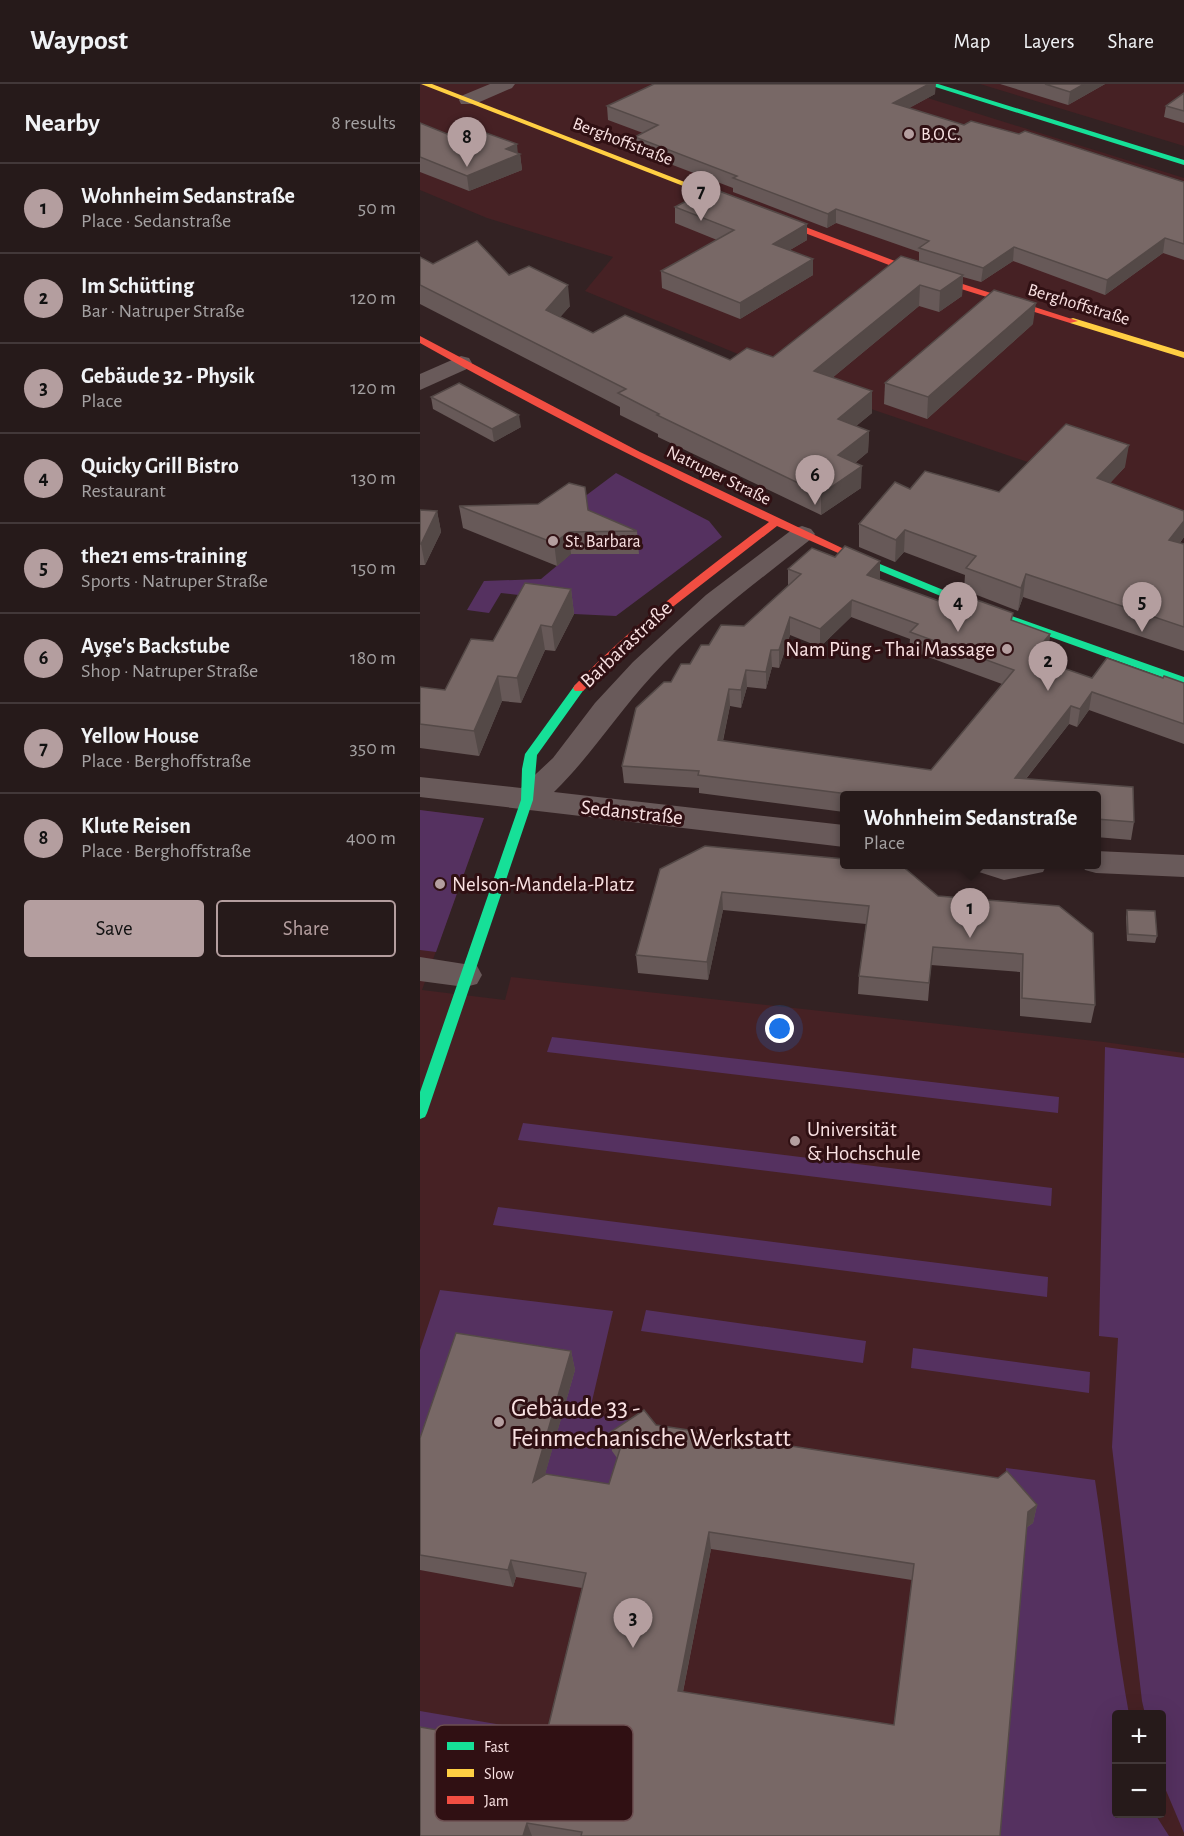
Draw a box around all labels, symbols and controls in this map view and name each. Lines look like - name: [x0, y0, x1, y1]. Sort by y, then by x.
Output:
- text: Waypost: [30, 27, 128, 55]
- text: Map: [954, 31, 990, 52]
- text: Layers: [1023, 31, 1074, 52]
- text: Share: [1107, 31, 1154, 52]
- text: Nearby: [24, 110, 100, 136]
- text: 8 results: [331, 113, 396, 133]
- street label: Berghoffstraße: [570, 115, 675, 169]
- pin: 8: [448, 118, 486, 167]
- place label: B.O.C.: [921, 126, 961, 144]
- marker: B.O.C.: [902, 127, 916, 141]
- pin: 7: [682, 172, 720, 221]
- text: Wohnheim Sedanstraße: [81, 185, 295, 207]
- text: 1: [40, 198, 47, 218]
- text: 50 m: [358, 198, 396, 218]
- text: Place · Sedanstraße: [81, 211, 231, 231]
- text: Im Schütting: [81, 275, 194, 297]
- street label: Berghoffstraße: [1026, 281, 1132, 329]
- text: 2: [39, 288, 48, 308]
- text: 120 m: [350, 288, 396, 308]
- text: Bar · Natruper Straße: [81, 301, 245, 321]
- text: Gebäude 32 - Physik: [81, 365, 255, 387]
- text: 3: [39, 378, 48, 398]
- text: 120 m: [350, 378, 396, 398]
- text: Place: [81, 391, 122, 411]
- street label: Natruper Straße: [664, 443, 774, 509]
- text: Quicky Grill Bistro: [81, 455, 239, 477]
- pin: 6: [796, 456, 834, 505]
- text: 4: [38, 468, 49, 488]
- text: 130 m: [351, 468, 396, 488]
- text: Restaurant: [81, 481, 166, 501]
- place label: St. Barbara: [565, 533, 641, 551]
- marker: St. Barbara: [546, 534, 560, 548]
- text: the21 ems-training: [81, 545, 247, 567]
- text: 5: [39, 558, 48, 578]
- text: 150 m: [351, 558, 396, 578]
- text: Sports · Natruper Straße: [81, 571, 268, 591]
- pin: 4: [938, 582, 978, 632]
- pin: 5: [1122, 582, 1162, 632]
- street label: Barbarastraße: [577, 597, 676, 692]
- text: Ayşe's Backstube: [81, 635, 230, 657]
- place label: Nam Püng - Thai Massage: [785, 639, 995, 660]
- marker: Nam Püng - Thai Massage: [1000, 642, 1014, 656]
- pin: 2: [1028, 642, 1068, 691]
- text: 6: [39, 648, 48, 668]
- text: 180 m: [350, 648, 396, 668]
- text: Shop · Natruper Straße: [81, 661, 258, 681]
- text: Yellow House: [81, 725, 199, 747]
- text: 7: [39, 738, 48, 758]
- text: 350 m: [350, 738, 396, 758]
- text: Place · Berghoffstraße: [81, 751, 251, 771]
- popup: [840, 791, 1101, 869]
- street label: Sedanstraße: [580, 797, 684, 828]
- text: Wohnheim Sedanstraße: [864, 807, 1077, 829]
- text: Klute Reisen: [81, 815, 191, 837]
- text: 8: [39, 828, 48, 848]
- text: 400 m: [346, 828, 396, 848]
- text: Place: [864, 833, 905, 853]
- text: Place · Berghoffstraße: [81, 841, 251, 861]
- place label: Nelson-Mandela-Platz: [452, 874, 634, 895]
- marker: Nelson-Mandela-Platz: [433, 877, 447, 891]
- pin: 1: [950, 888, 990, 938]
- button: Save: [24, 900, 204, 957]
- button: Share: [216, 900, 396, 957]
- your location: [765, 1014, 794, 1043]
- place label: Universität & Hochschule: [807, 1119, 921, 1164]
- marker: Universität & Hochschule: [788, 1134, 802, 1148]
- place label: Gebäude 33 - Feinmechanische Werkstatt: [511, 1395, 791, 1451]
- marker: Gebäude 33 - Feinmechanische Werkstatt: [492, 1415, 506, 1429]
- pin: 3: [614, 1598, 652, 1648]
- map controls: [1112, 1710, 1166, 1818]
- button: +: [1112, 1710, 1166, 1764]
- legend: [435, 1725, 633, 1821]
- text: Fast: [484, 1739, 509, 1755]
- button: −: [1112, 1764, 1166, 1818]
- text: Slow: [484, 1766, 514, 1782]
- text: Jam: [484, 1793, 509, 1809]

